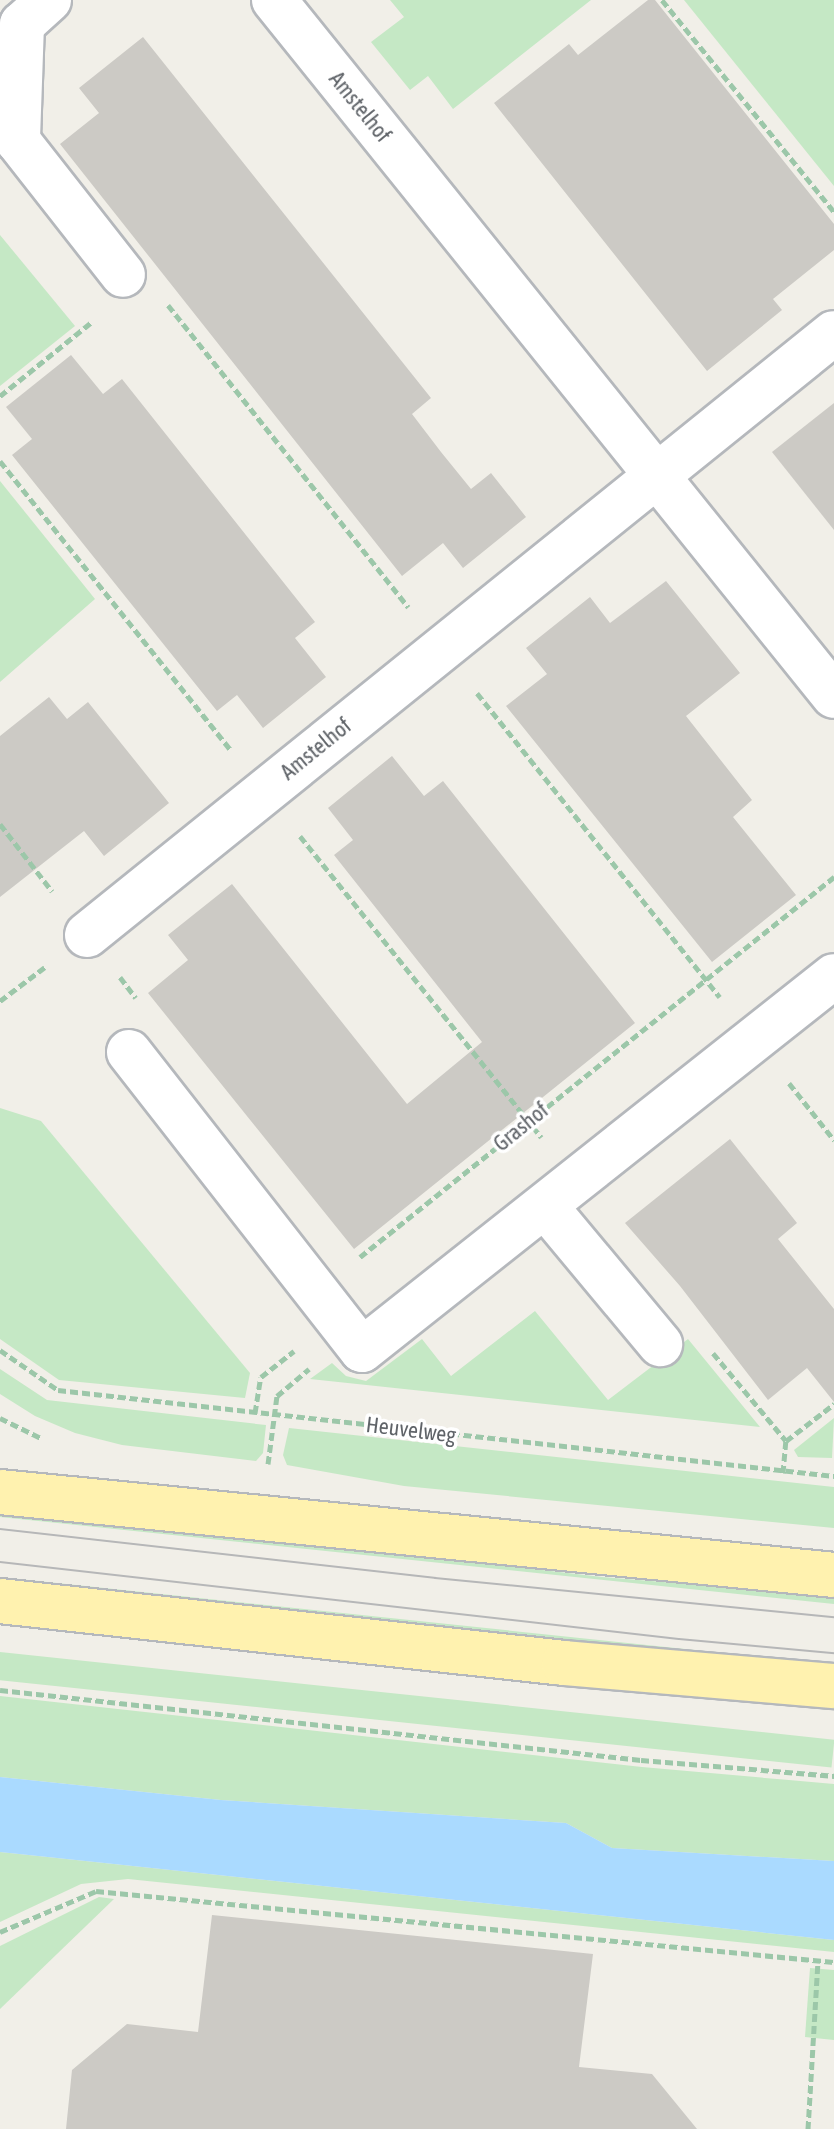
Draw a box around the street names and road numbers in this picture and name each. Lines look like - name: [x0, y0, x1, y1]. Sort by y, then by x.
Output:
- street label: Amstelhof: [323, 66, 397, 148]
- street label: Amstelhof: [275, 712, 357, 786]
- street label: Grashof: [488, 1097, 554, 1157]
- street label: Heuvelweg: [365, 1411, 457, 1449]

